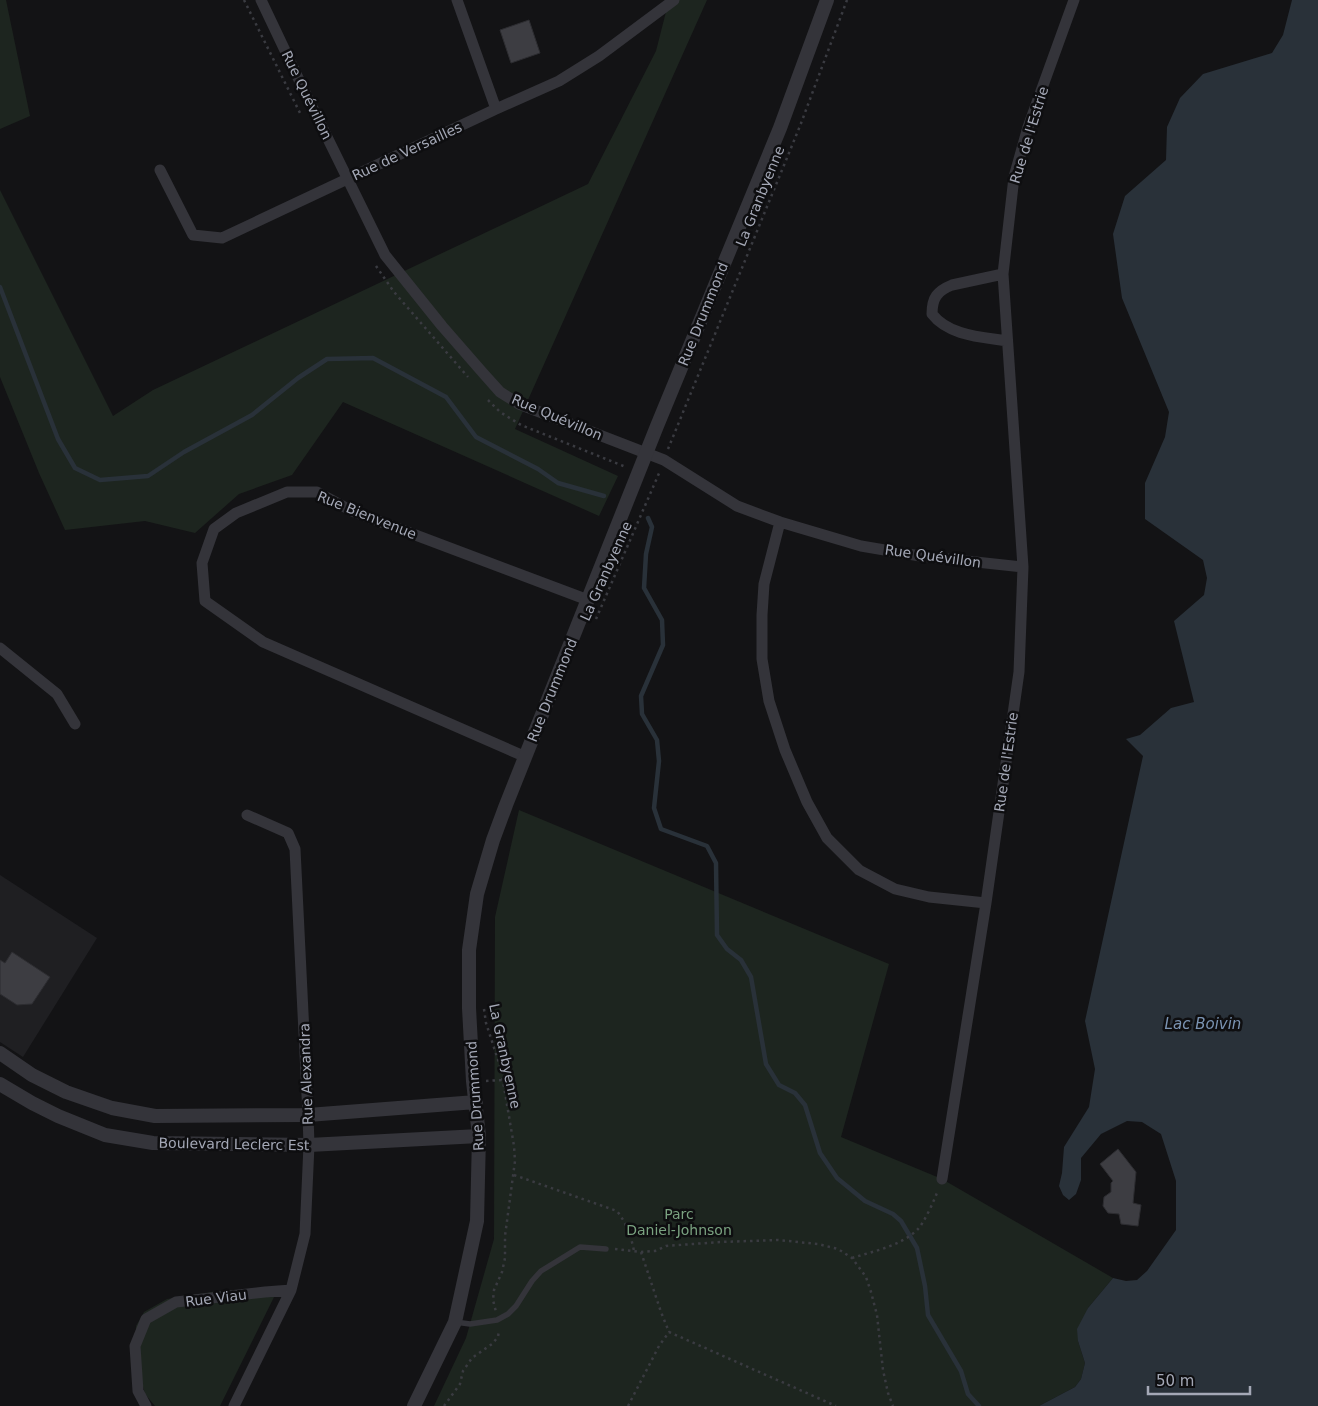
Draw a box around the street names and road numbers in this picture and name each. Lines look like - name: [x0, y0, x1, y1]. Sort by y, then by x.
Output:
- street label: Rue Quévillon: [279, 48, 335, 142]
- street label: Rue de l'Estrie: [1007, 85, 1051, 185]
- street label: Rue de Versailles: [350, 119, 464, 183]
- street label: La Granbyenne: [733, 143, 787, 249]
- street label: Rue Drummond: [675, 260, 731, 368]
- street label: Rue Quévillon: [509, 391, 605, 443]
- street label: Rue Bienvenue: [315, 488, 419, 542]
- street label: La Granbyenne: [577, 519, 635, 623]
- street label: Rue Quévillon: [884, 541, 982, 571]
- street label: Rue Drummond: [524, 636, 580, 744]
- street label: Rue de l'Estrie: [991, 711, 1021, 813]
- street label: La Granbyenne: [486, 1002, 524, 1110]
- street label: Rue Alexandra: [296, 1023, 316, 1125]
- street label: Rue Drummond: [463, 1041, 487, 1151]
- street label: Boulevard Leclerc Est: [158, 1135, 310, 1153]
- street label: Rue Viau: [184, 1286, 248, 1310]

